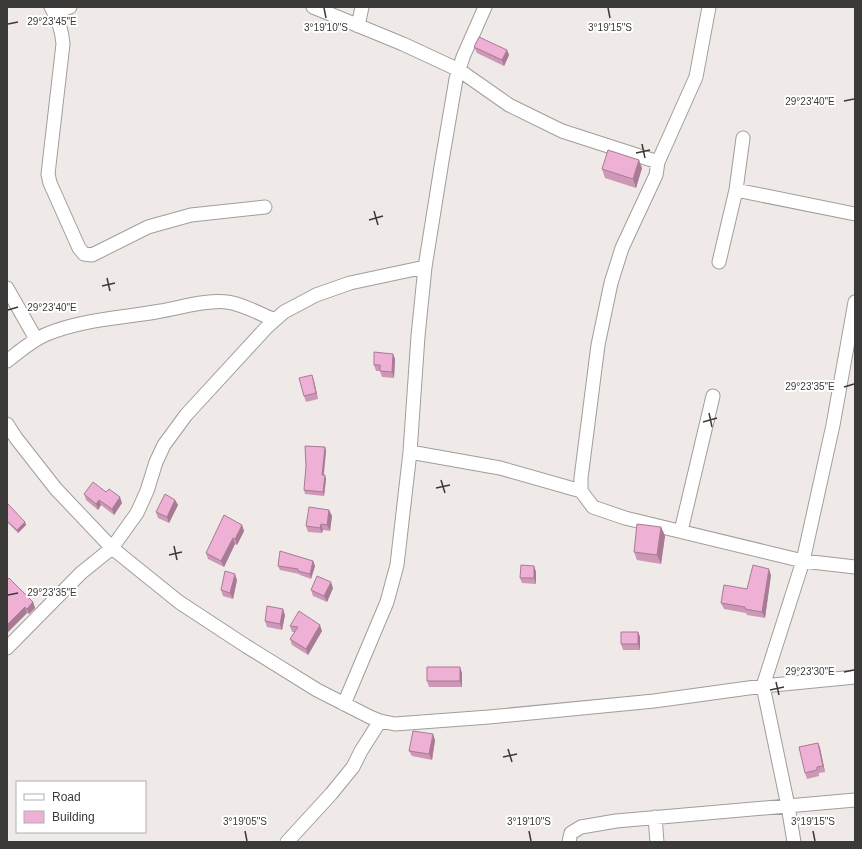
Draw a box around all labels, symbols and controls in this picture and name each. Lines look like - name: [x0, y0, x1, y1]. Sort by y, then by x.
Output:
- text: 29°23'45"E: [27, 16, 77, 27]
- text: 3°19'10"S: [304, 22, 348, 33]
- text: 3°19'15"S: [588, 22, 632, 33]
- text: 29°23'40"E: [785, 96, 835, 107]
- text: 29°23'40"E: [27, 302, 77, 313]
- text: 29°23'35"E: [785, 381, 835, 392]
- text: 29°23'35"E: [27, 587, 77, 598]
- text: 29°23'30"E: [785, 666, 835, 677]
- legend: [16, 781, 146, 833]
- text: Road: [52, 790, 81, 804]
- text: Building: [52, 810, 95, 824]
- text: 3°19'05"S: [223, 816, 267, 827]
- text: 3°19'10"S: [507, 816, 551, 827]
- text: 3°19'15"S: [791, 816, 835, 827]

